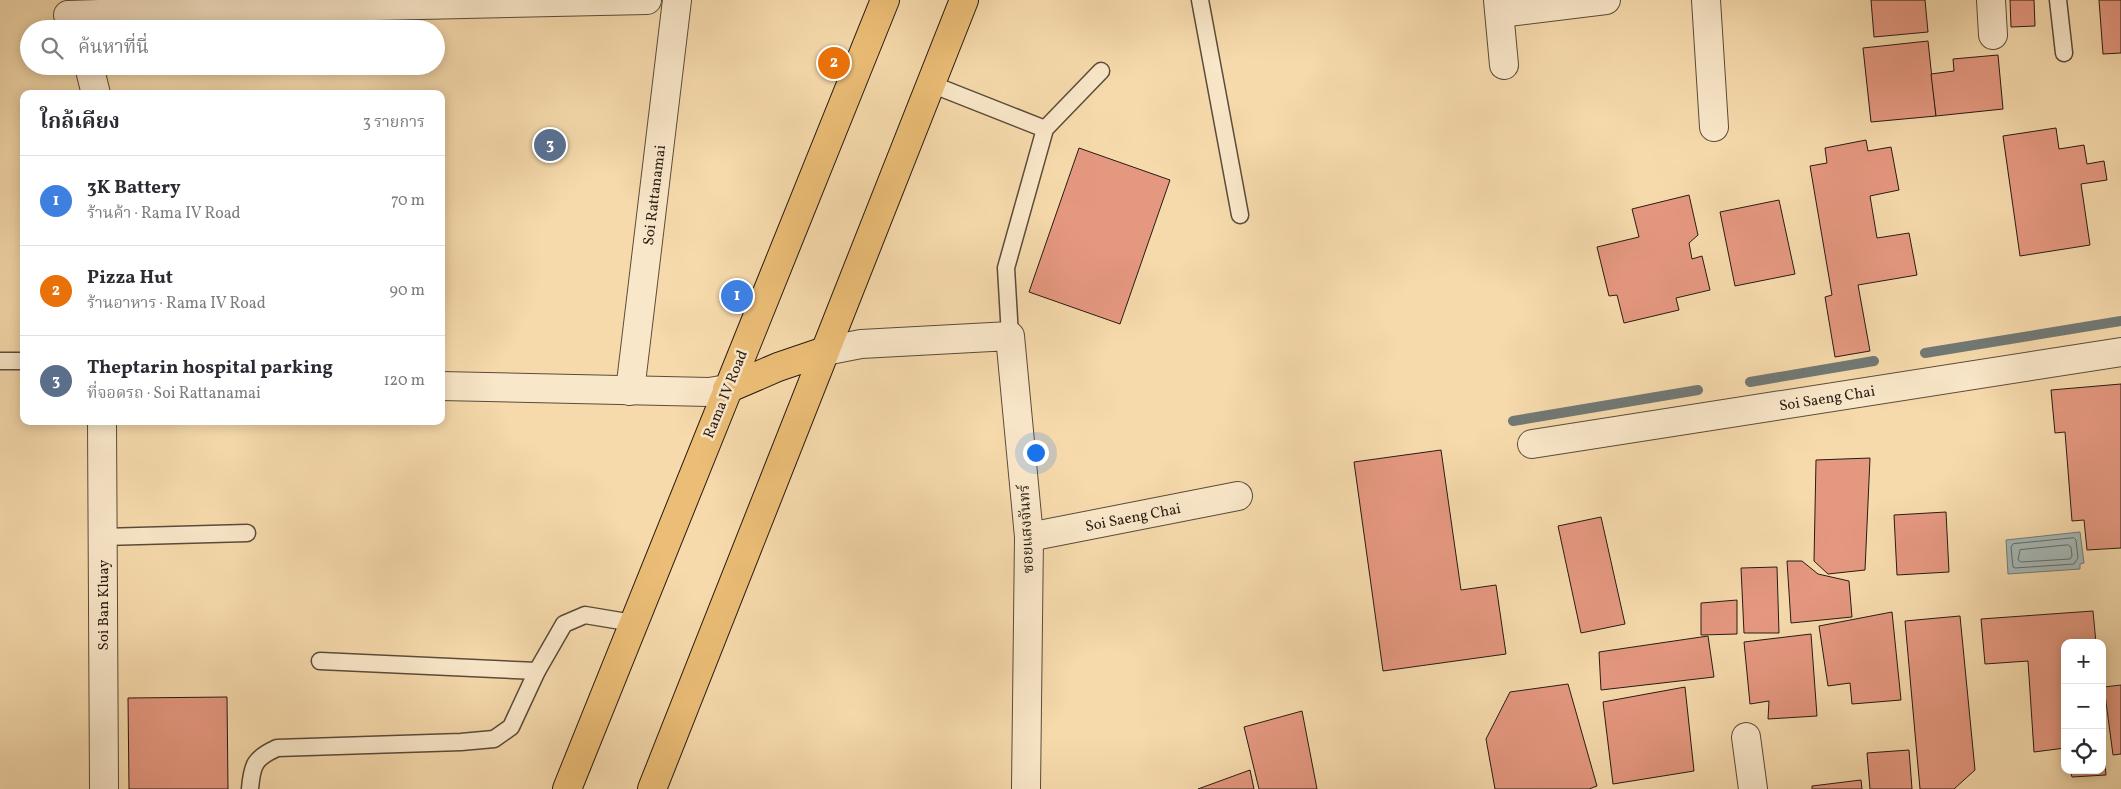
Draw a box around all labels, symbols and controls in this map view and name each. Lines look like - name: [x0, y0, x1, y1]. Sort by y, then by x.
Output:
- search box: [20, 20, 445, 75]
- icon: search: [38, 34, 66, 62]
- text: ค้นหาที่นี่: [78, 35, 149, 61]
- pin: 2: [818, 44, 850, 82]
- text: ใกล้เคียง: [40, 108, 120, 137]
- text: 3 รายการ: [363, 112, 425, 134]
- pin: 3: [534, 126, 566, 164]
- street label: Soi Rattanamai: [639, 144, 672, 247]
- text: 3K Battery: [87, 175, 181, 201]
- text: 1: [53, 190, 59, 212]
- text: 70 m: [391, 190, 425, 212]
- text: ร้านค้า · Rama IV Road: [87, 203, 241, 225]
- text: Pizza Hut: [87, 265, 173, 291]
- pin: 1: [721, 277, 753, 315]
- text: 2: [52, 280, 60, 302]
- text: 90 m: [389, 280, 425, 302]
- text: ร้านอาหาร · Rama IV Road: [87, 293, 266, 315]
- street label: Rama IV Road: [699, 347, 754, 442]
- text: Theptarin hospital parking: [87, 355, 333, 381]
- text: 3: [52, 370, 60, 392]
- text: 120 m: [383, 370, 425, 392]
- street label: Soi Saeng Chai: [1778, 382, 1877, 417]
- text: ที่จอดรถ · Soi Rattanamai: [87, 383, 261, 405]
- your location: [1023, 440, 1049, 466]
- street label: ซอยแสงจันทร์: [1014, 483, 1040, 574]
- street label: Soi Saeng Chai: [1084, 499, 1183, 538]
- street label: Soi Ban Kluay: [94, 560, 115, 650]
- map controls: [2061, 639, 2106, 774]
- button: +: [2061, 639, 2106, 684]
- button: −: [2061, 684, 2106, 729]
- button: locate: [2061, 729, 2106, 774]

